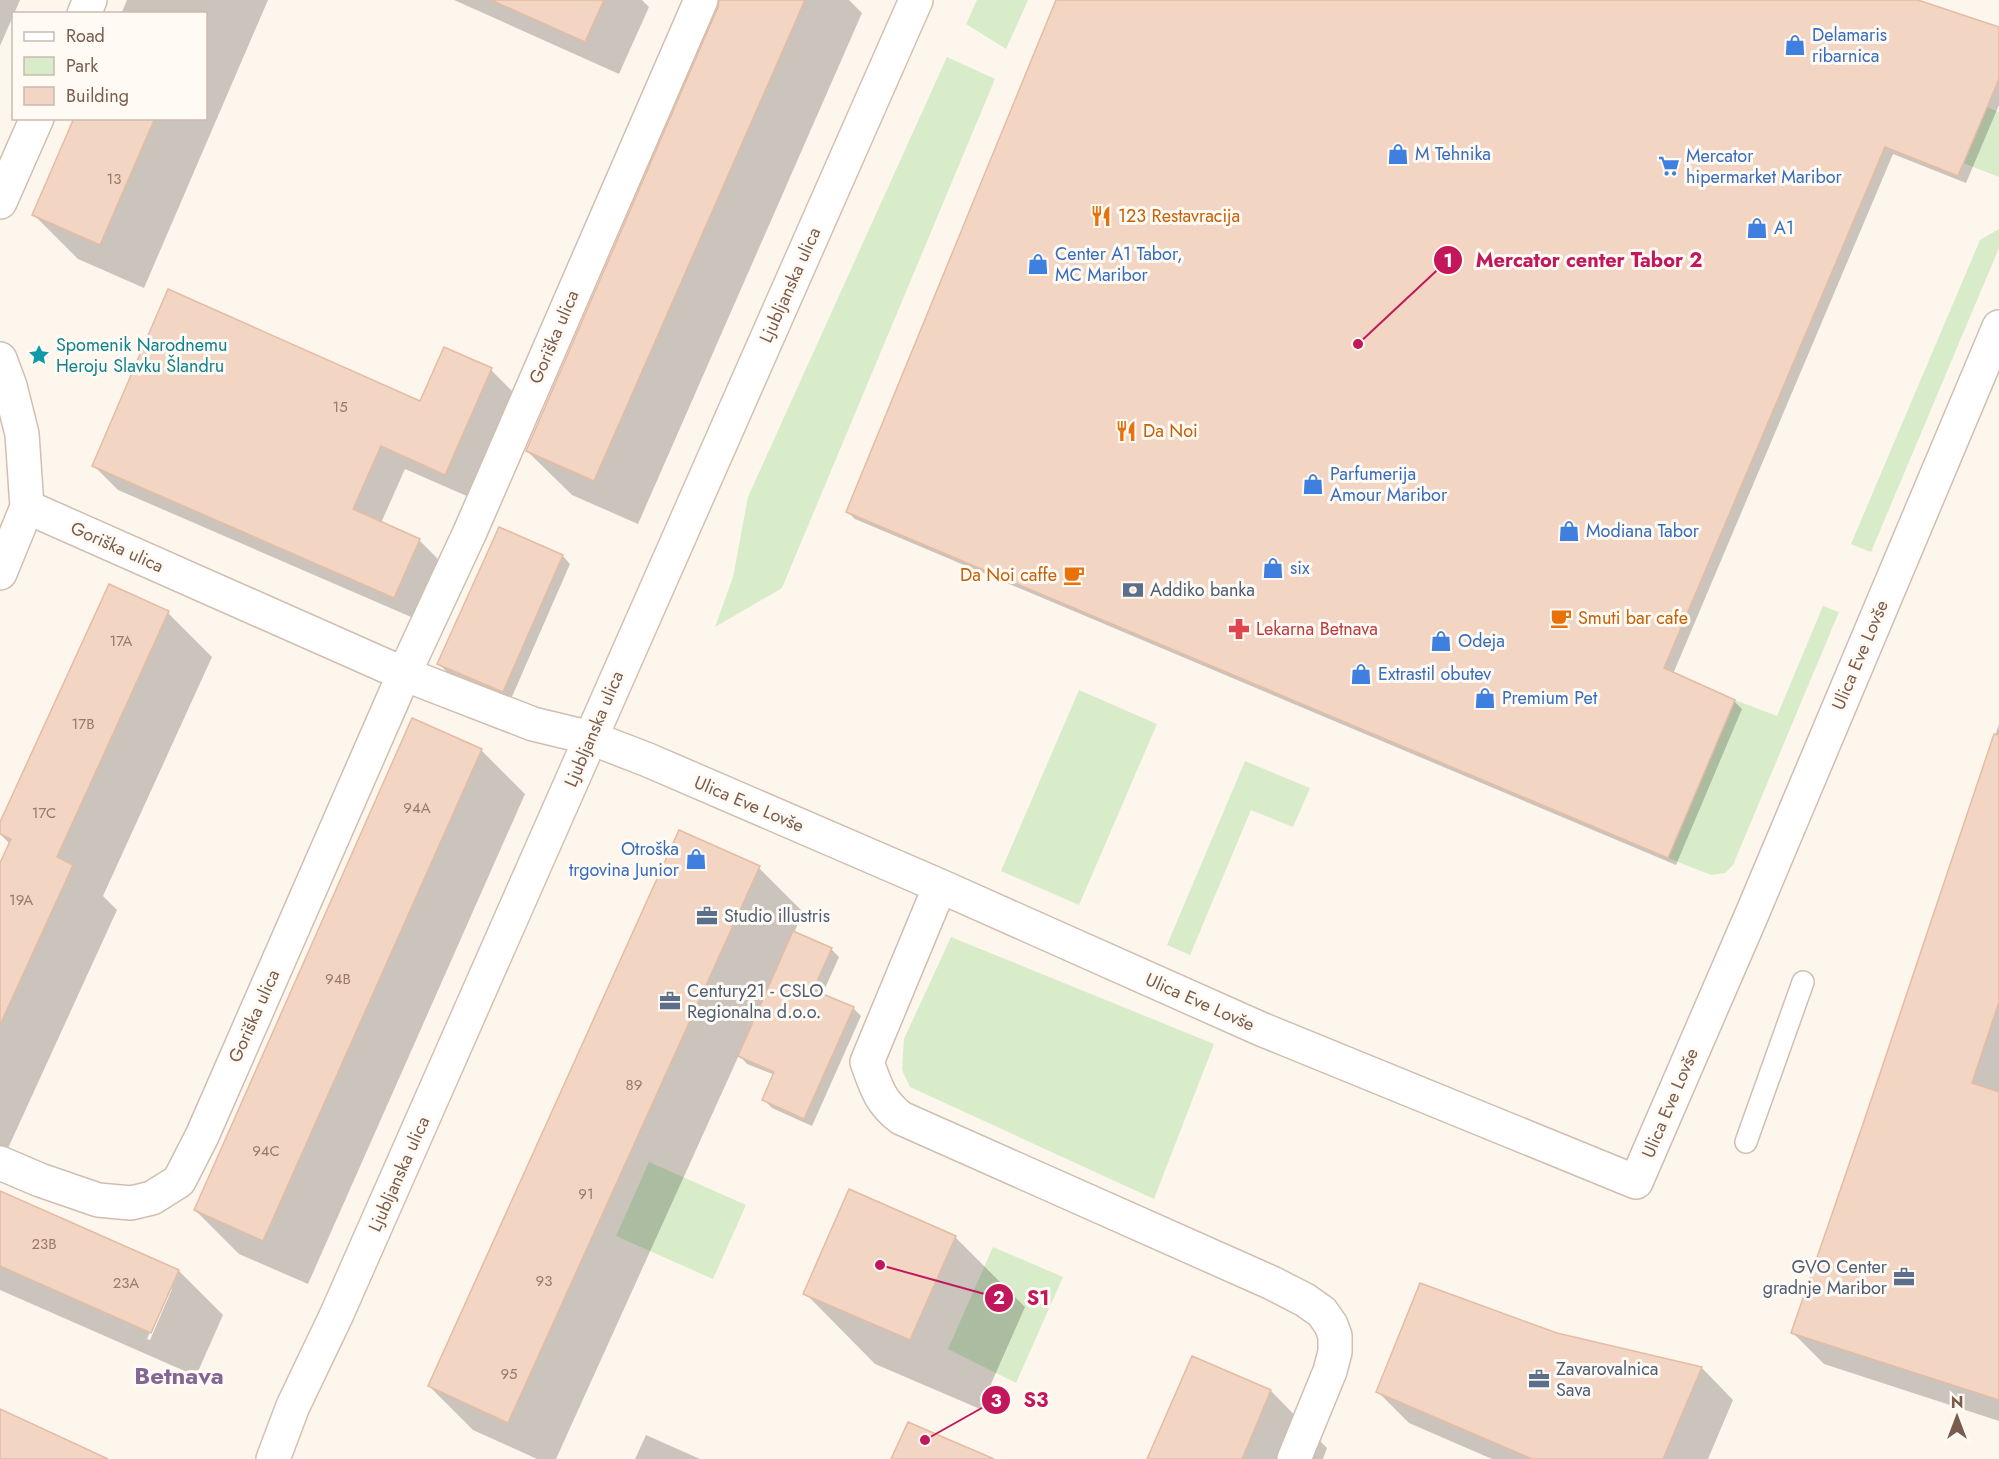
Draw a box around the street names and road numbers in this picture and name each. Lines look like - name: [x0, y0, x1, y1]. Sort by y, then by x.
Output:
- street label: Ljubljanska ulica: [753, 223, 827, 347]
- street label: Goriška ulica: [523, 286, 585, 388]
- street label: Goriška ulica: [66, 515, 168, 579]
- street label: Ulica Eve Lovše: [1825, 596, 1895, 714]
- street label: Ljubljanska ulica: [558, 667, 630, 791]
- street label: Ulica Eve Lovše: [690, 769, 808, 839]
- street label: Goriška ulica: [222, 965, 286, 1067]
- street label: Ulica Eve Lovše: [1141, 966, 1259, 1038]
- street label: Ulica Eve Lovše: [1635, 1044, 1705, 1162]
- street label: Ljubljanska ulica: [362, 1112, 436, 1236]

